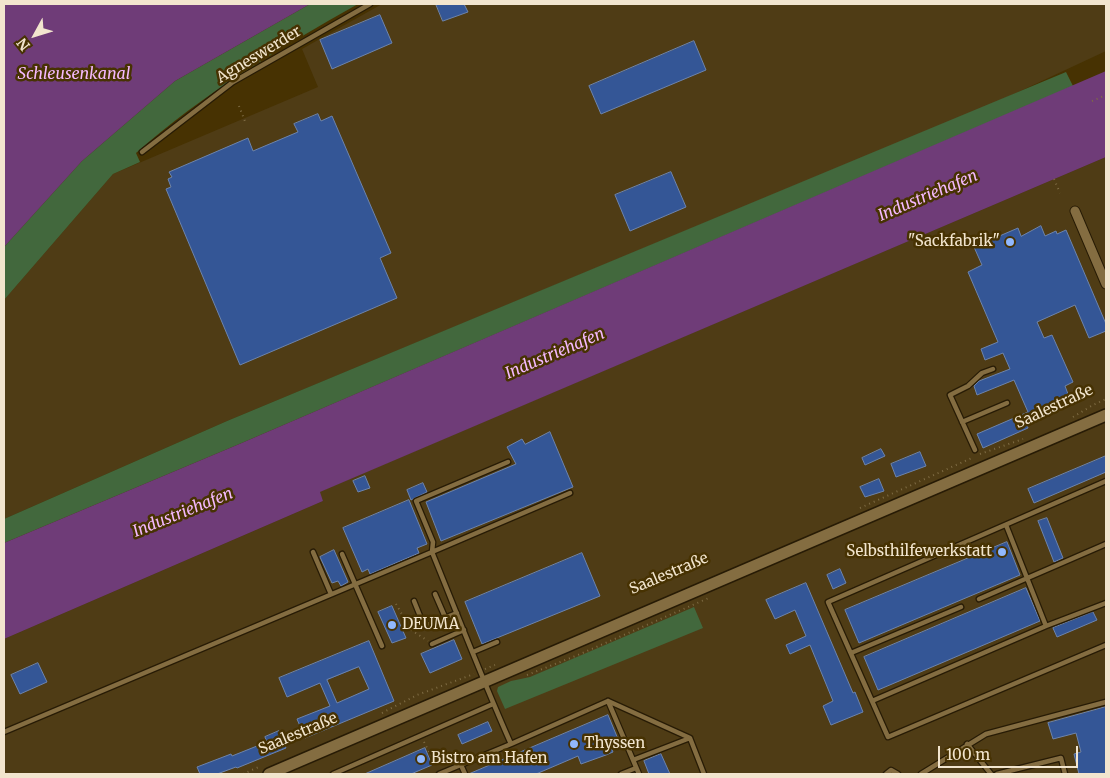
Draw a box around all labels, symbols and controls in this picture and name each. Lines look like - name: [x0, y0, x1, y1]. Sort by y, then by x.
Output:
- north arrow: [10, 10, 60, 60]
- street label: Agneswerder: [213, 23, 305, 87]
- text: N: [13, 34, 34, 54]
- water label: Schleusenkanal: [18, 64, 130, 84]
- water label: Industriehafen: [875, 166, 981, 226]
- place label: "Sackfabrik": [908, 233, 1000, 251]
- marker: "Sackfabrik": [1004, 236, 1016, 248]
- water label: Industriehafen: [502, 324, 608, 384]
- street label: Saalestraße: [1012, 381, 1096, 433]
- water label: Industriehafen: [130, 484, 236, 542]
- place label: Selbsthilfewerkstatt: [846, 543, 992, 561]
- marker: Selbsthilfewerkstatt: [996, 546, 1008, 558]
- street label: Saalestraße: [627, 549, 711, 599]
- place label: DEUMA: [402, 616, 459, 634]
- marker: DEUMA: [386, 619, 398, 631]
- street label: Saalestraße: [256, 709, 340, 759]
- place label: Thyssen: [584, 735, 645, 753]
- scale bar: [940, 736, 1080, 768]
- marker: Thyssen: [568, 738, 580, 750]
- text: 100 m: [946, 745, 990, 764]
- place label: Bistro am Hafen: [431, 750, 547, 768]
- marker: Bistro am Hafen: [415, 753, 427, 765]

